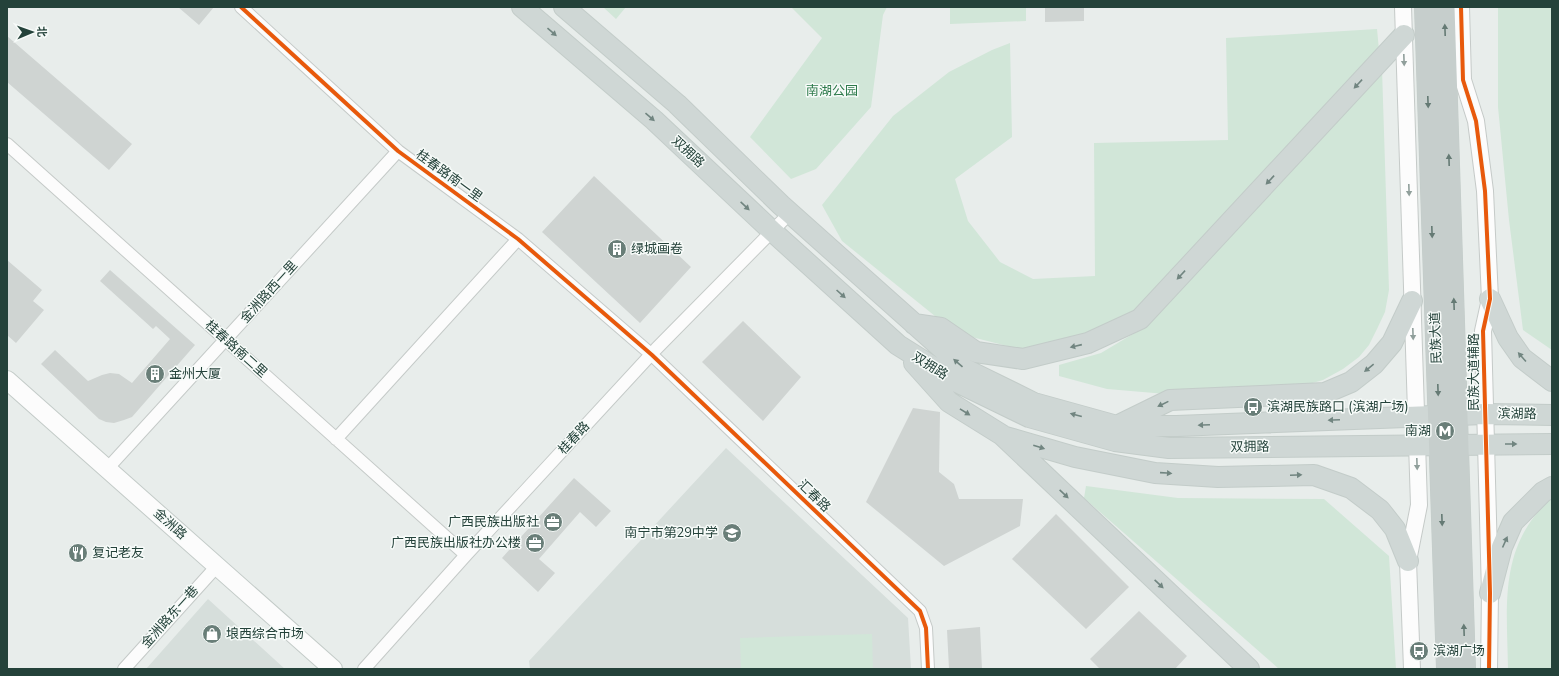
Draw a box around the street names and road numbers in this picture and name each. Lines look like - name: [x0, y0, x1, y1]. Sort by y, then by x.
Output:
- street label: 双拥路: [668, 132, 708, 172]
- street label: 桂春路南一里: [412, 146, 486, 206]
- street label: 金洲路西一里: [236, 257, 302, 327]
- street label: 民族大道: [1426, 312, 1446, 364]
- street label: 桂春路南二里: [201, 316, 271, 382]
- street label: 民族大道辅路: [1465, 333, 1483, 411]
- street label: 双拥路: [909, 348, 951, 384]
- street label: 滨湖路: [1497, 405, 1537, 423]
- street label: 桂春路: [554, 418, 594, 458]
- street label: 双拥路: [1230, 438, 1270, 456]
- street label: 汇春路: [794, 476, 834, 516]
- street label: 金洲路: [149, 504, 191, 544]
- street label: 金洲路东一巷: [137, 582, 203, 652]

